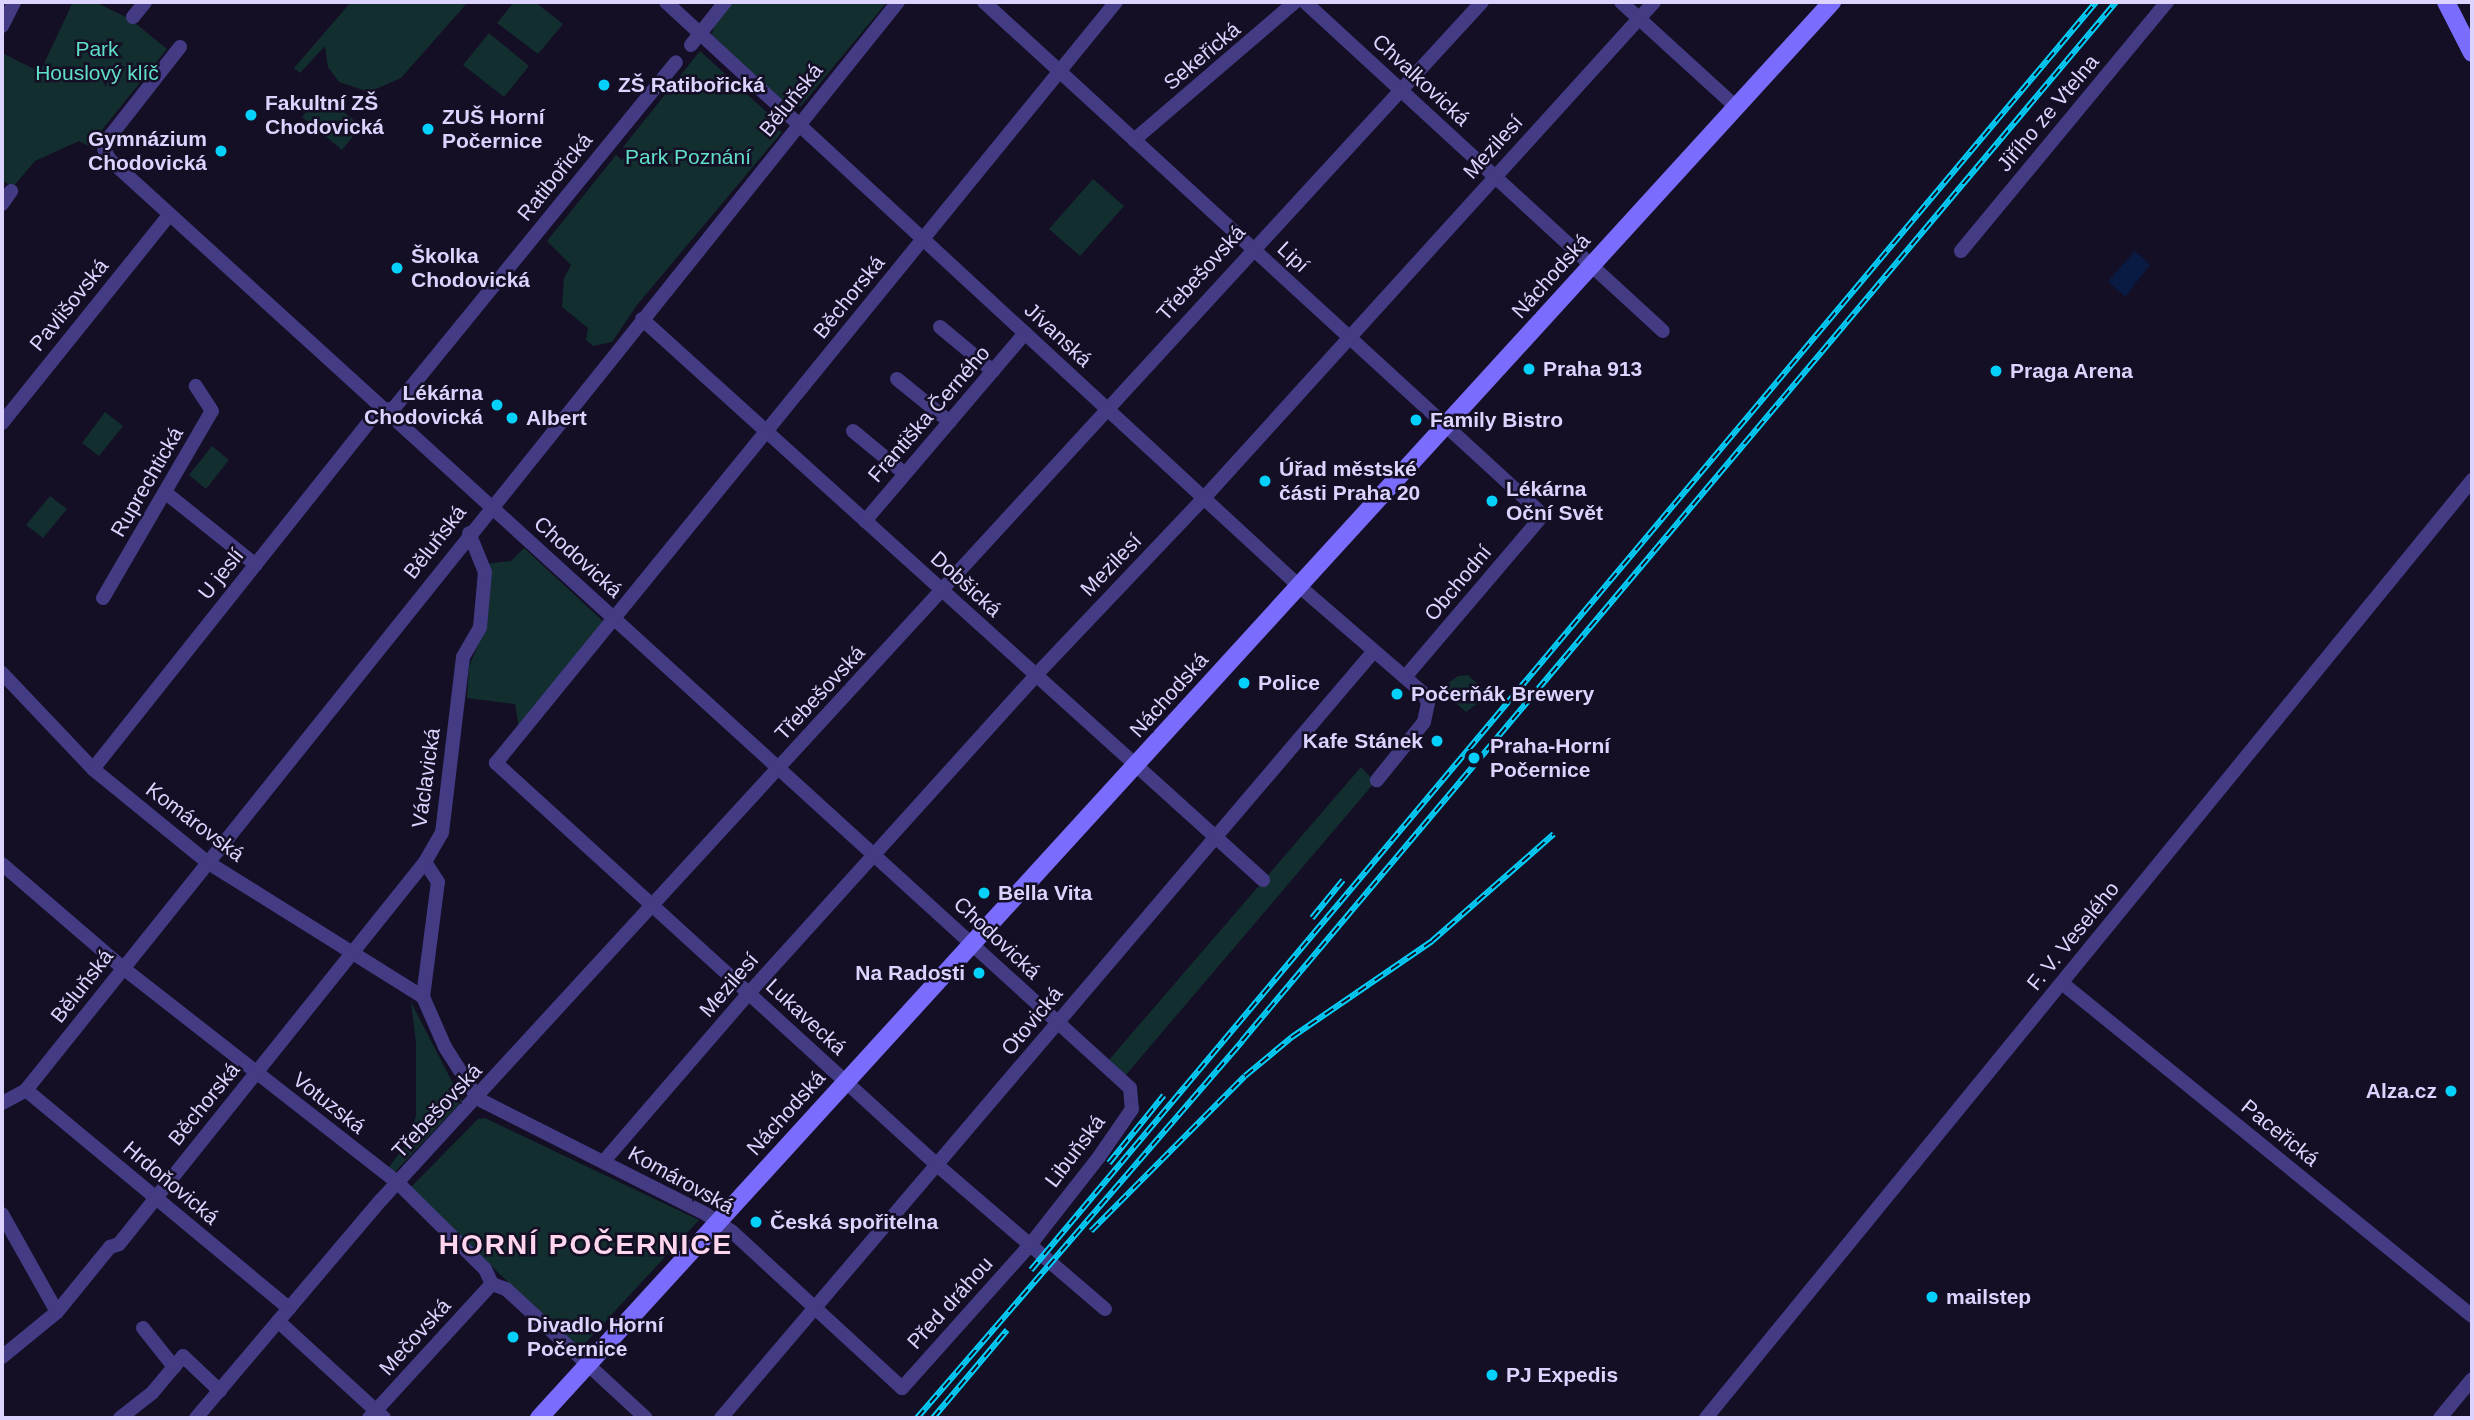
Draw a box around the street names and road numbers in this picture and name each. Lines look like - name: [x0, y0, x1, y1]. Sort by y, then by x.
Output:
- street label: Sekeřická: [1159, 17, 1245, 95]
- street label: Chvalkovická: [1367, 29, 1475, 131]
- street label: Jiřího ze Vtelna: [1992, 49, 2104, 177]
- street label: Běluňská: [754, 59, 828, 141]
- street label: Mezilesí: [1458, 110, 1528, 184]
- street label: Ratibořická: [512, 128, 598, 226]
- street label: Třebešovská: [1151, 220, 1251, 326]
- street label: Náchodská: [1506, 229, 1596, 323]
- street label: Lipí: [1272, 236, 1314, 278]
- street label: Běchorská: [808, 251, 890, 343]
- street label: Pavlišovská: [24, 254, 114, 356]
- street label: Jívanská: [1019, 298, 1097, 372]
- street label: Františka Černého: [863, 341, 995, 487]
- street label: Ruprechtická: [105, 423, 189, 541]
- street label: Běluňská: [398, 500, 472, 584]
- street label: Chodovická: [529, 511, 627, 603]
- street label: Mezilesí: [1075, 529, 1147, 601]
- street label: Obchodní: [1419, 540, 1497, 626]
- street label: U jeslí: [193, 543, 249, 605]
- street label: Dobšická: [925, 546, 1007, 622]
- street label: Třebešovská: [770, 640, 870, 746]
- street label: Náchodská: [1124, 648, 1214, 742]
- street label: Václavická: [407, 727, 445, 829]
- street label: Komárovská: [141, 777, 249, 867]
- street label: F. V. Veselého: [2022, 877, 2124, 995]
- street label: Chodovická: [948, 891, 1046, 985]
- street label: Běluňská: [45, 944, 119, 1028]
- street label: Mezilesí: [694, 948, 764, 1022]
- street label: Lukavecká: [761, 974, 851, 1060]
- street label: Otovická: [996, 982, 1068, 1060]
- street label: Běchorská: [163, 1058, 245, 1150]
- street label: Třebešovská: [387, 1058, 487, 1164]
- street label: Náchodská: [741, 1066, 831, 1160]
- street label: Votuzská: [288, 1067, 370, 1139]
- street label: Paceřická: [2236, 1094, 2324, 1172]
- street label: Libuňská: [1040, 1110, 1110, 1192]
- street label: Hrdoňovická: [118, 1136, 224, 1230]
- street label: Komárovská: [624, 1141, 738, 1219]
- street label: Před dráhou: [902, 1252, 998, 1354]
- street label: Mečovská: [374, 1293, 456, 1381]

